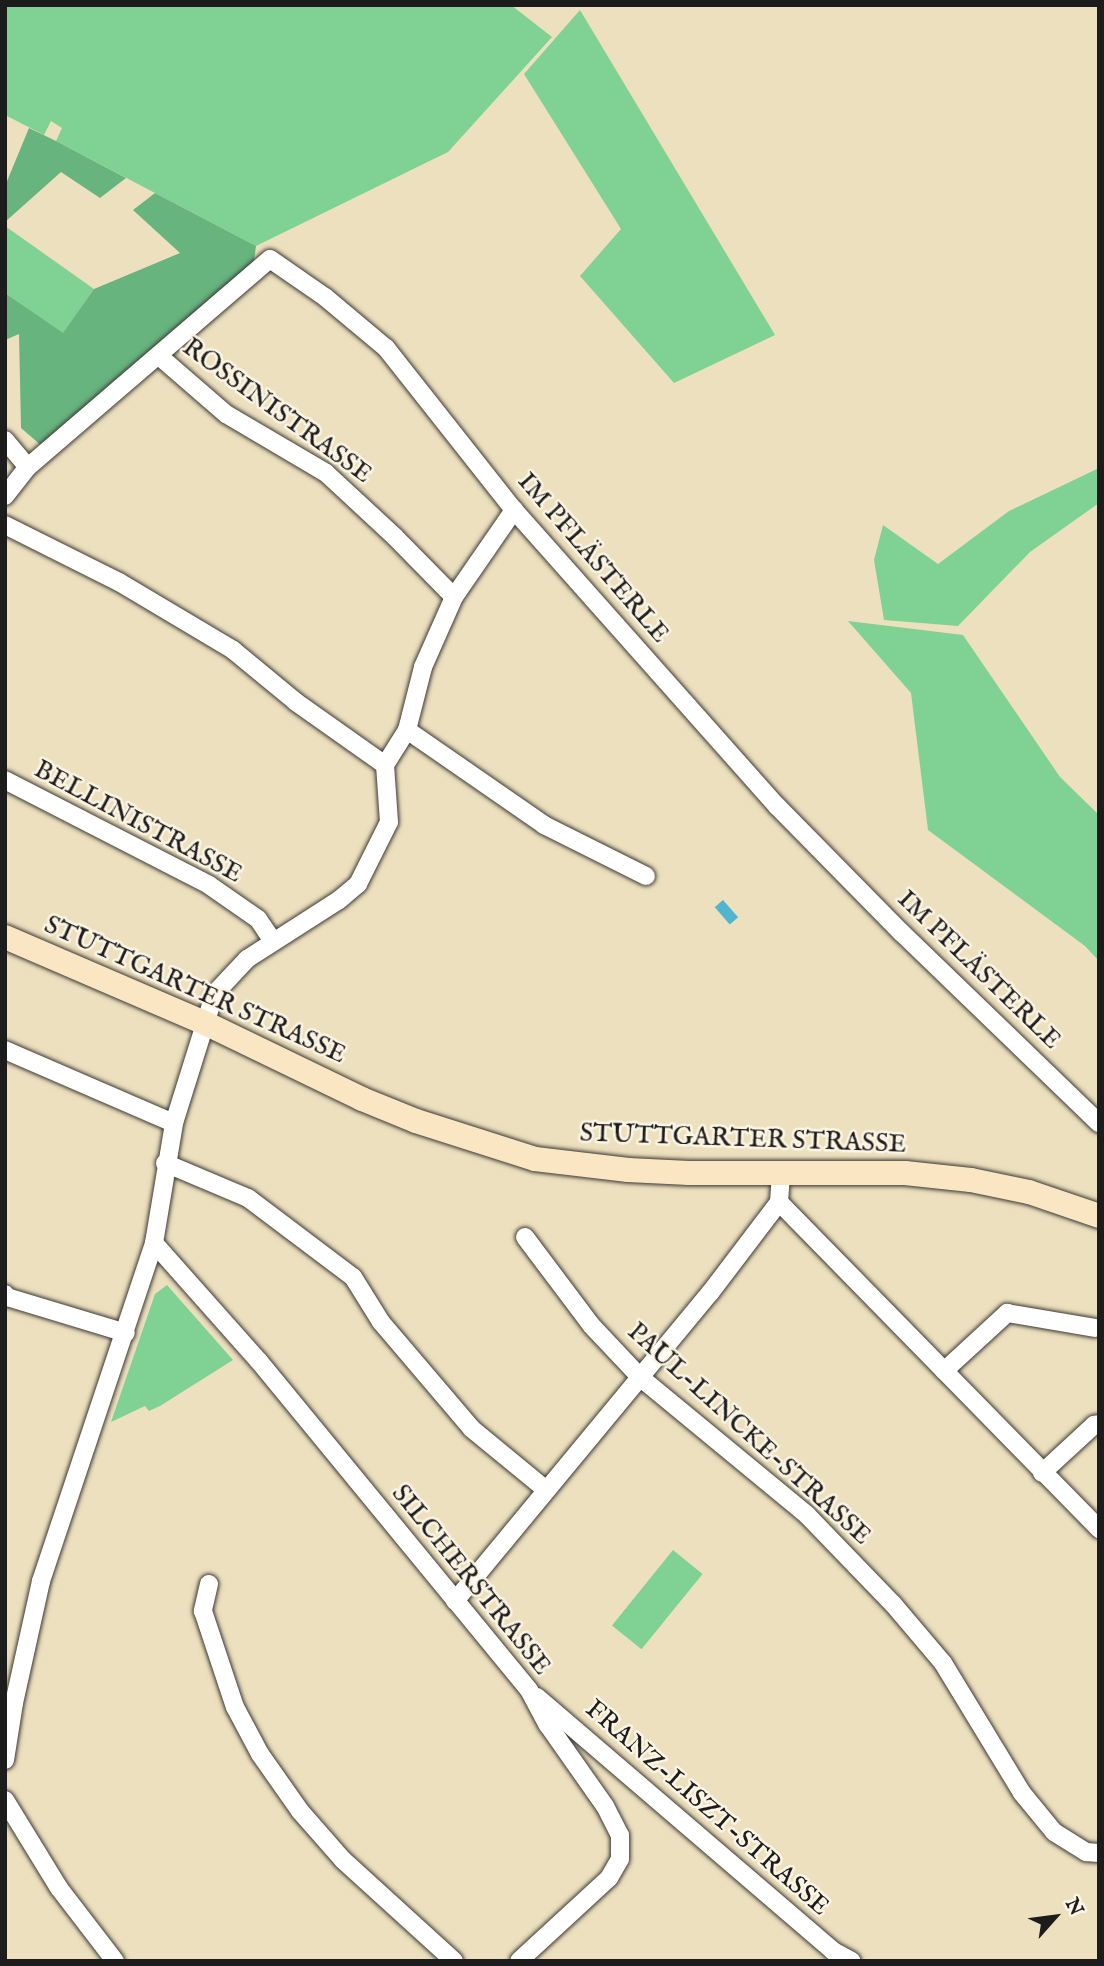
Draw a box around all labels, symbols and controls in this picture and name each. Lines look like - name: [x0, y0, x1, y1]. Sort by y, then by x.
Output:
- street label: ROSSINISTRASSE: [176, 332, 378, 490]
- street label: IM PFLÄSTERLE: [511, 467, 675, 649]
- street label: BELLINISTRASSE: [29, 754, 247, 890]
- street label: IM PFLÄSTERLE: [891, 884, 1067, 1056]
- street label: STUTTGARTER STRASSE: [39, 909, 351, 1071]
- street label: STUTTGARTER STRASSE: [579, 1118, 907, 1160]
- street label: PAUL-LINCKE-STRASSE: [621, 1316, 877, 1552]
- street label: SILCHERSTRASSE: [385, 1479, 557, 1681]
- street label: FRANZ-LISZT-STRASSE: [579, 1694, 835, 1922]
- north arrow: [1020, 1882, 1090, 1952]
- text: N: [1059, 1894, 1088, 1920]

